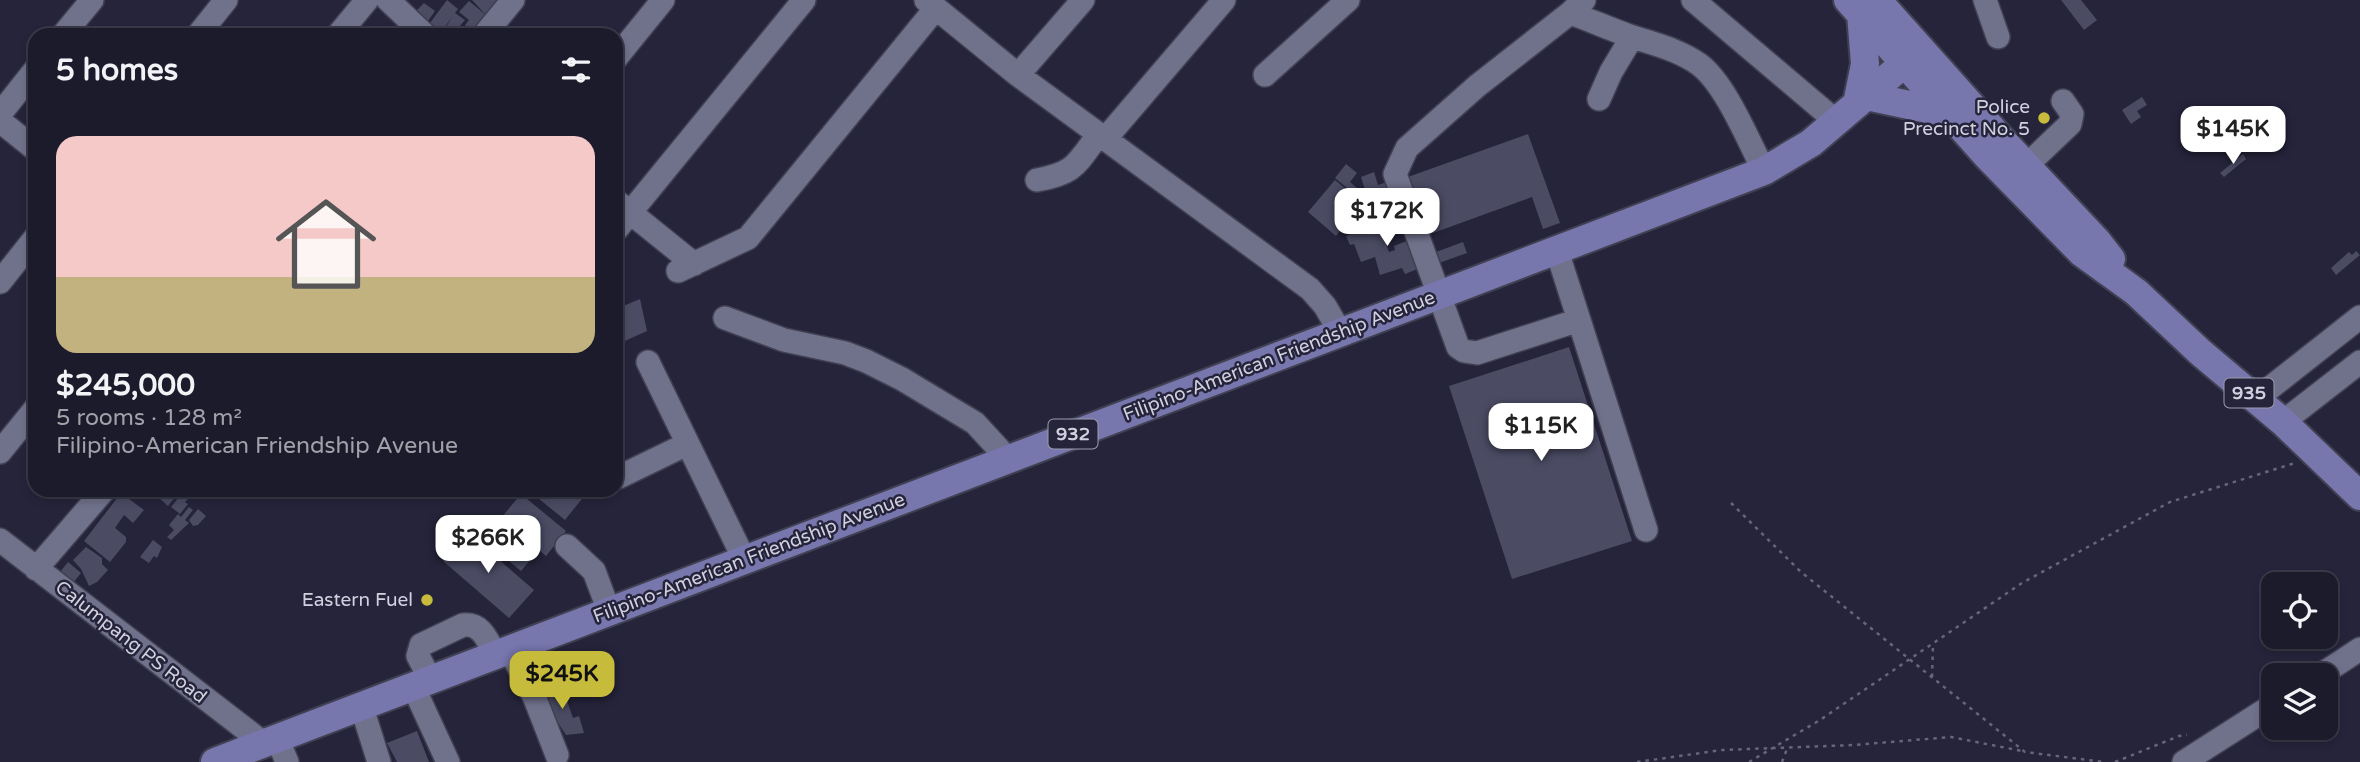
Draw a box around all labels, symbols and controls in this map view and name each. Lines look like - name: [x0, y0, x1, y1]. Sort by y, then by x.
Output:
- icon: filters: [557, 51, 595, 89]
- text: 5 homes: [56, 52, 178, 89]
- place label: Police Precinct No. 5: [1903, 96, 2030, 140]
- pin: $145K: [2184, 106, 2282, 166]
- marker: Police Precinct No. 5: [2036, 110, 2052, 126]
- text: $145K: [2197, 115, 2269, 143]
- icon: home: [263, 181, 389, 307]
- pin: $172K: [1338, 188, 1436, 248]
- text: $172K: [1351, 197, 1423, 225]
- street label: Filipino-American Friendship Avenue: [1120, 286, 1438, 426]
- text: $245,000: [56, 367, 195, 404]
- road number: 935: [2224, 379, 2274, 408]
- text: 5 rooms · 128 m²: [56, 404, 242, 432]
- pin: $115K: [1492, 404, 1590, 463]
- text: $115K: [1505, 412, 1577, 440]
- road number: 932: [1048, 420, 1098, 448]
- text: Filipino-American Friendship Avenue: [56, 432, 458, 460]
- street label: Filipino-American Friendship Avenue: [590, 488, 908, 628]
- pin: $266K: [439, 516, 537, 575]
- text: $266K: [452, 524, 524, 552]
- map controls: [2261, 572, 2338, 740]
- button: locate: [2261, 572, 2338, 649]
- street label: Calumpang PS Road: [51, 576, 211, 708]
- place label: Eastern Fuel: [302, 589, 413, 611]
- marker: Eastern Fuel: [419, 592, 435, 608]
- pin: $245K: [513, 652, 611, 711]
- text: $245K: [526, 660, 598, 688]
- button: layers: [2261, 663, 2338, 740]

